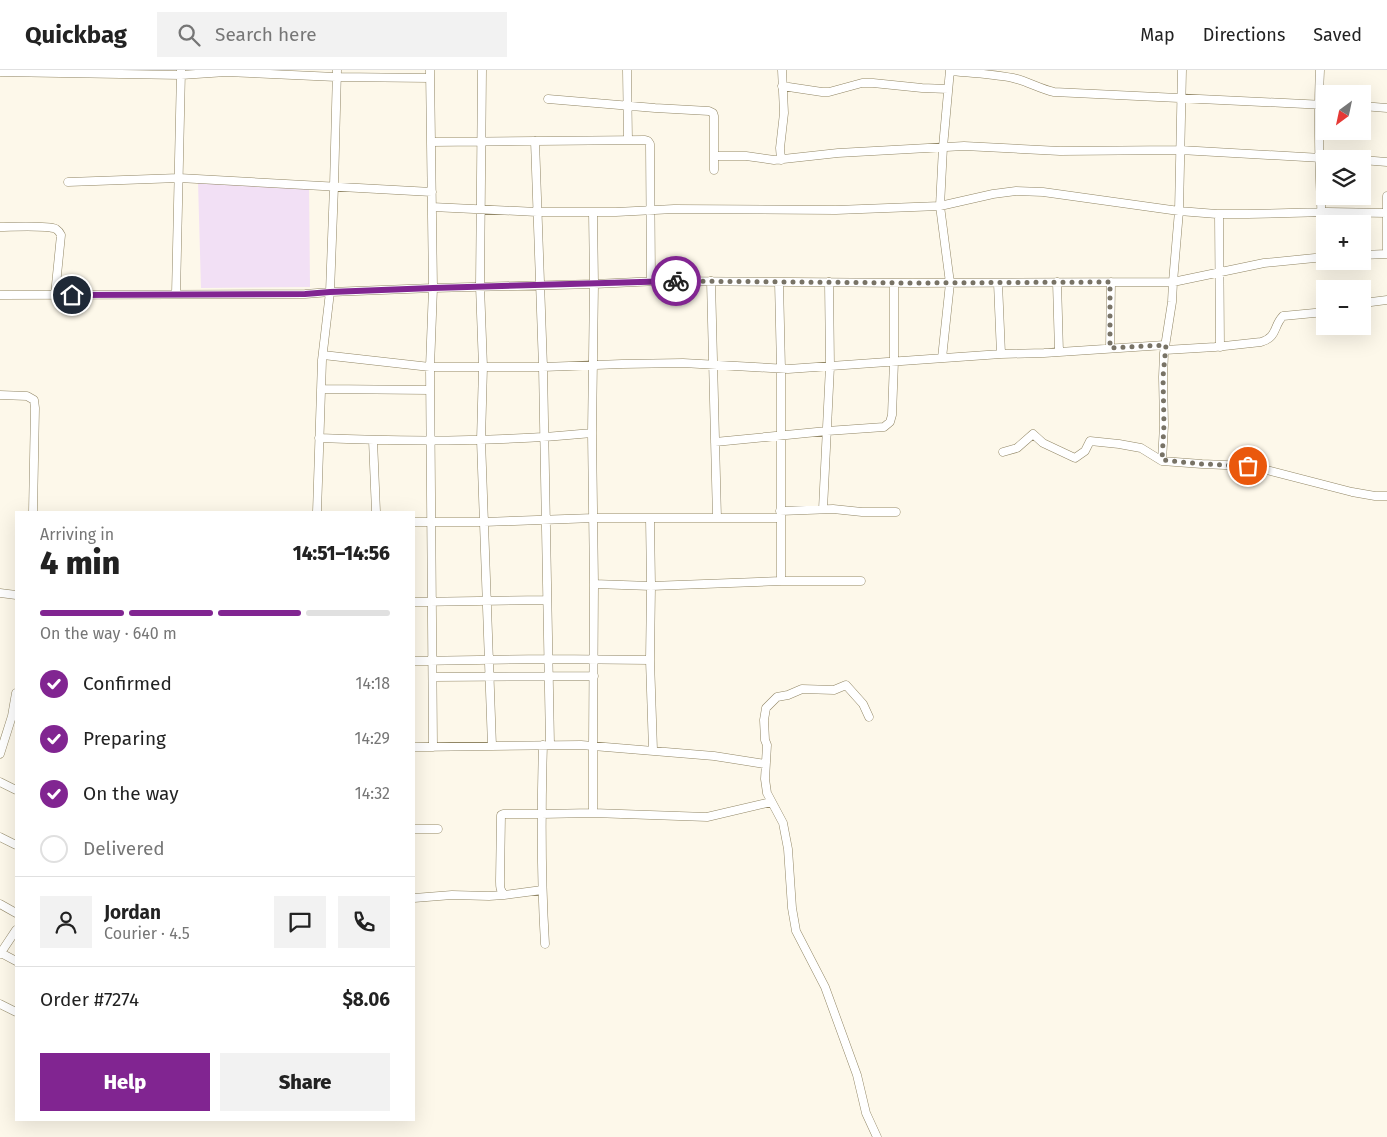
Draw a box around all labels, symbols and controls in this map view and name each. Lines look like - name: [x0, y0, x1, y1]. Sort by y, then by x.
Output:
- search box: [157, 12, 507, 57]
- text: Quickbag: [25, 21, 127, 49]
- icon: search: [175, 21, 203, 49]
- text: Search here: [215, 23, 317, 46]
- text: Map: [1140, 24, 1175, 46]
- text: Directions: [1203, 24, 1285, 46]
- text: Saved: [1313, 24, 1362, 46]
- north arrow: [1316, 85, 1371, 140]
- map controls: [1316, 85, 1371, 335]
- button: layers: [1316, 150, 1371, 205]
- button: +: [1316, 215, 1371, 270]
- courier: [651, 256, 701, 306]
- icon: bike: [662, 267, 690, 295]
- pin: [51, 274, 93, 316]
- button: −: [1316, 280, 1371, 335]
- icon: home: [58, 281, 86, 309]
- pin: [1227, 445, 1269, 487]
- icon: bag: [1234, 452, 1262, 480]
- text: Arriving in: [40, 525, 114, 544]
- text: 14:51–14:56: [293, 542, 390, 565]
- text: 4 min: [40, 544, 120, 582]
- text: On the way · 640 m: [40, 624, 177, 643]
- icon: check: [40, 670, 68, 698]
- text: Confirmed: [83, 672, 172, 695]
- text: 14:18: [356, 674, 390, 693]
- icon: check: [40, 725, 68, 753]
- text: Preparing: [83, 727, 166, 750]
- text: 14:29: [355, 729, 390, 748]
- icon: check: [40, 780, 68, 808]
- text: On the way: [83, 782, 179, 805]
- text: 14:32: [355, 784, 390, 803]
- text: Delivered: [83, 837, 165, 860]
- button: person: [40, 896, 92, 948]
- button: chat: [274, 896, 326, 948]
- button: phone: [338, 896, 390, 948]
- text: Jordan: [104, 901, 161, 924]
- text: Courier · 4.5: [104, 924, 190, 943]
- text: Order #7274: [40, 988, 139, 1011]
- text: $8.06: [342, 988, 390, 1011]
- button: Help: [40, 1053, 210, 1111]
- button: Share: [220, 1053, 390, 1111]

